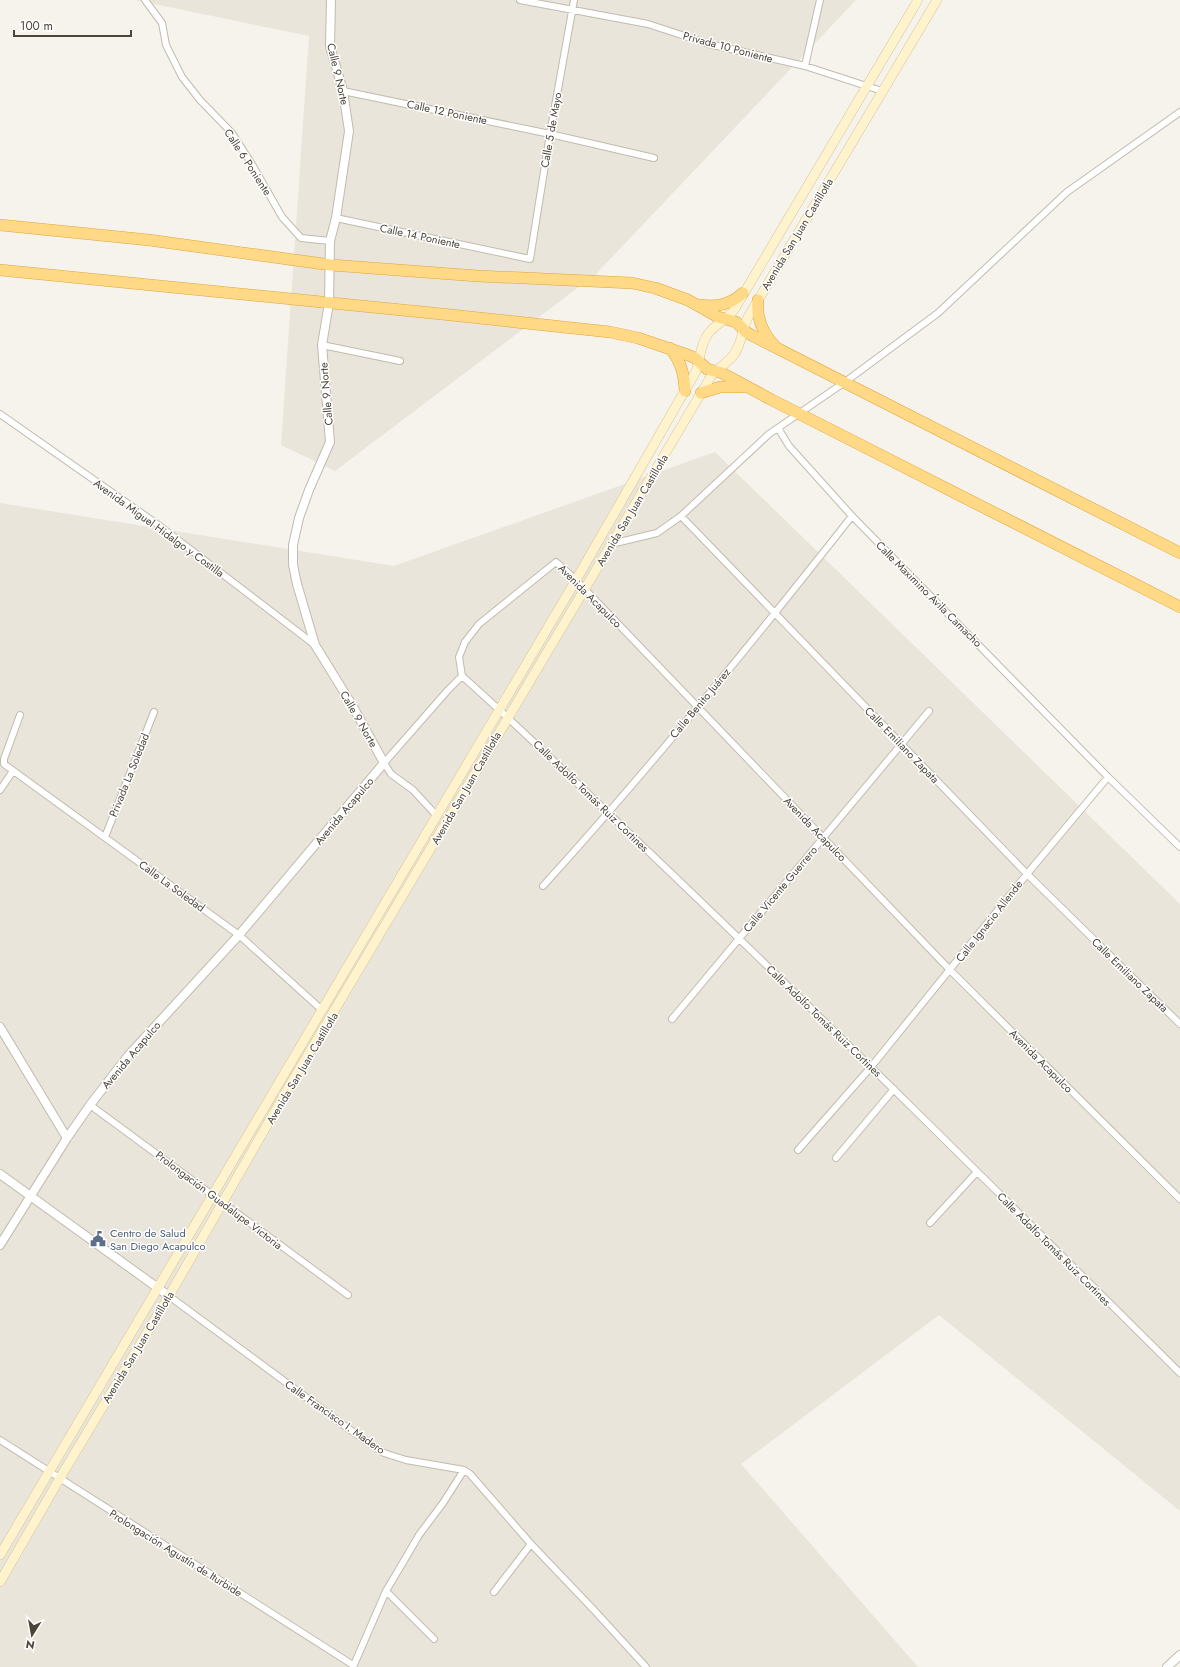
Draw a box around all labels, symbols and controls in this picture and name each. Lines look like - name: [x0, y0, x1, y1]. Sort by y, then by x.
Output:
- scale bar: [14, 12, 131, 38]
- text: 100 m: [20, 17, 53, 35]
- street label: Privada 10 Poniente: [681, 27, 775, 67]
- street label: Calle 9 Norte: [323, 41, 353, 107]
- street label: Calle 5 de Mayo: [536, 91, 566, 169]
- street label: Calle 12 Poniente: [406, 96, 489, 128]
- street label: Calle 6 Poniente: [220, 126, 276, 199]
- street label: Avenida San Juan Castillotla: [757, 175, 837, 293]
- street label: Calle 14 Poniente: [378, 220, 462, 252]
- street label: Calle 9 Norte: [315, 362, 337, 426]
- street label: Avenida San Juan Castillotla: [592, 451, 672, 569]
- street label: Avenida Miguel Hidalgo y Costilla: [90, 475, 228, 581]
- street label: Calle Maximino Ávila Camacho: [872, 537, 986, 651]
- street label: Avenida Acapulco: [555, 561, 625, 631]
- street label: Calle Benito Juárez: [666, 664, 734, 742]
- street label: Calle 9 Norte: [336, 688, 382, 751]
- street label: Calle Emiliano Zapata: [861, 703, 943, 787]
- street label: Avenida San Juan Castillotla: [427, 729, 505, 847]
- street label: Privada La Soledad: [105, 731, 153, 819]
- street label: Calle Adolfo Tomás Ruiz Cortines: [530, 736, 653, 856]
- street label: Avenida Acapulco: [311, 774, 377, 848]
- street label: Avenida Acapulco: [780, 793, 850, 865]
- street label: Calle Vicente Guerrero: [739, 843, 821, 935]
- street label: Calle La Soledad: [136, 856, 208, 916]
- street label: Calle Ignacio Allende: [952, 876, 1026, 965]
- street label: Calle Emiliano Zapata: [1088, 934, 1172, 1016]
- street label: Calle Adolfo Tomás Ruiz Cortines: [763, 961, 886, 1081]
- street label: Avenida San Juan Castillotla: [262, 1009, 342, 1127]
- street label: Avenida Acapulco: [98, 1018, 164, 1092]
- street label: Avenida Acapulco: [1006, 1026, 1076, 1096]
- street label: Prolongación Guadalupe Victoria: [152, 1147, 286, 1253]
- street label: Calle Adolfo Tomás Ruiz Cortines: [994, 1189, 1115, 1310]
- place label: Centro de Salud San Diego Acapulco: [110, 1225, 206, 1254]
- public building icon: Centro de Salud San Diego Acapulco: [89, 1230, 107, 1248]
- street label: Avenida San Juan Castillotla: [98, 1288, 178, 1406]
- street label: Calle Francisco I. Madero: [282, 1376, 388, 1458]
- street label: Prolongación Agustín de Iturbide: [106, 1505, 246, 1601]
- north arrow: [12, 1615, 52, 1655]
- text: N: [24, 1636, 36, 1654]

